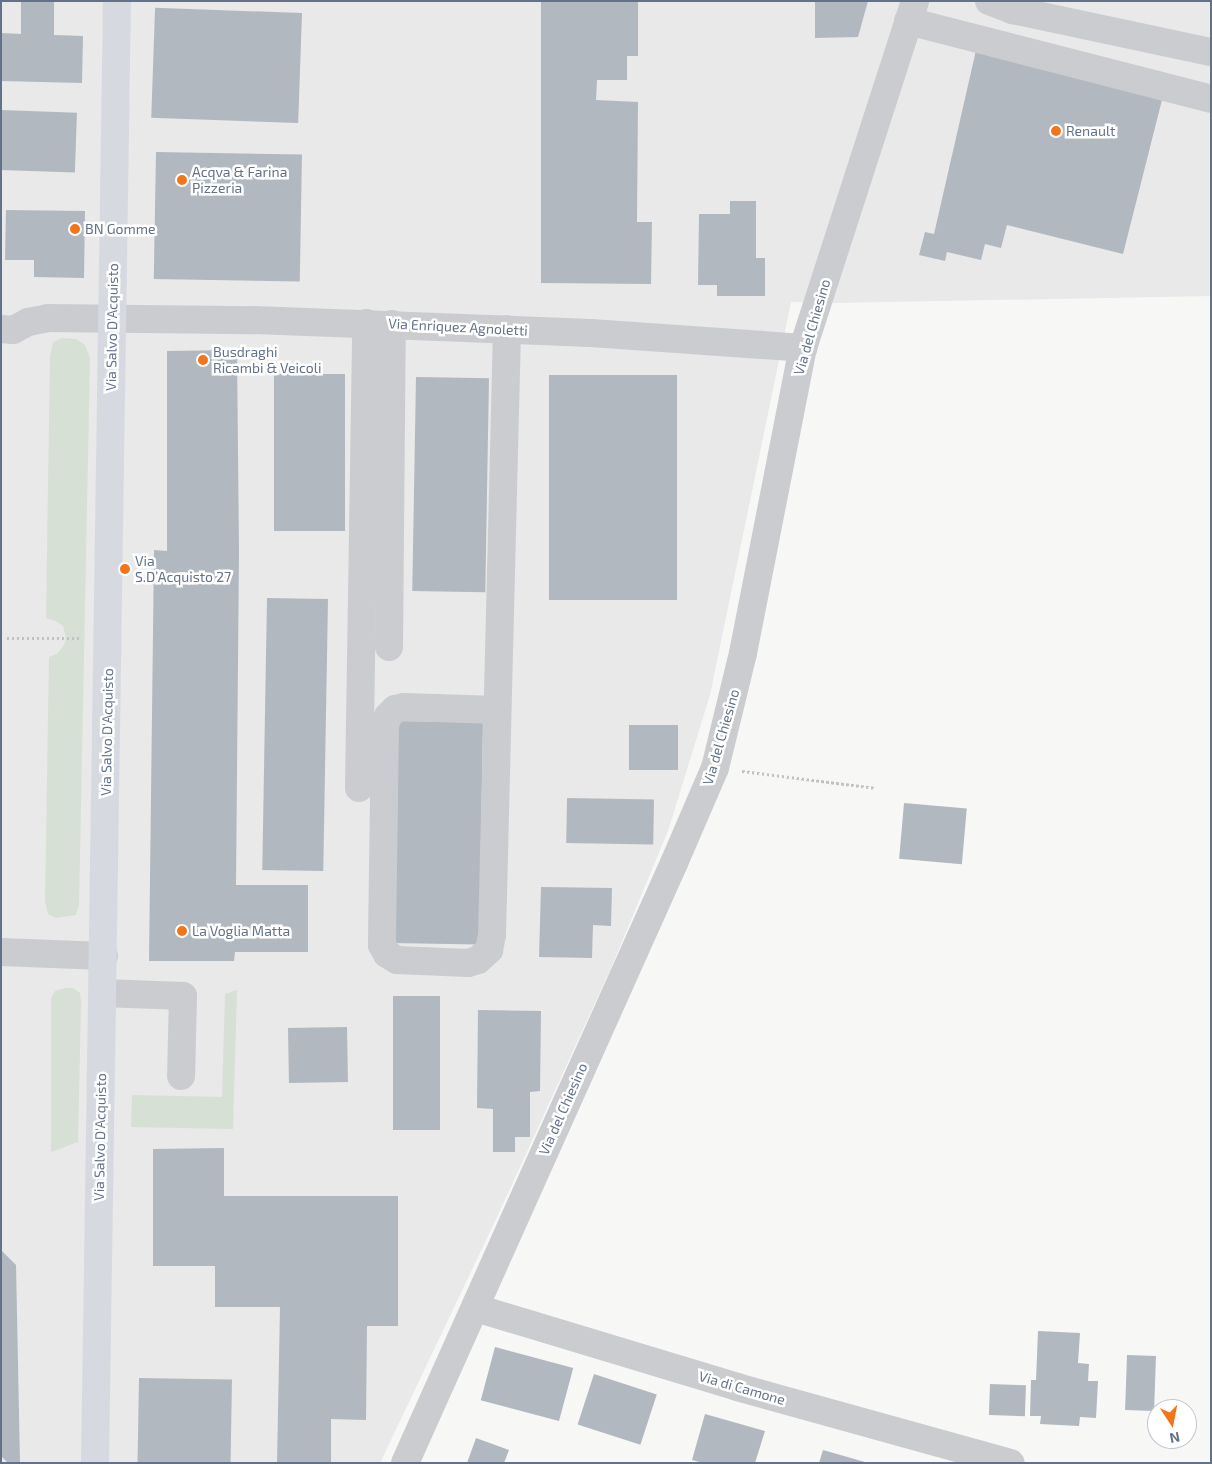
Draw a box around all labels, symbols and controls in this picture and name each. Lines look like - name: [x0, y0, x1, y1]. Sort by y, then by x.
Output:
- place label: Renault: [1066, 123, 1115, 139]
- marker: Renault: [1050, 125, 1062, 137]
- place label: Acqva & Farina Pizzeria: [192, 164, 287, 196]
- marker: Acqva & Farina Pizzeria: [176, 174, 188, 186]
- place label: BN Gomme: [85, 221, 155, 237]
- marker: BN Gomme: [69, 223, 81, 235]
- street label: Via Salvo D'Acquisto: [102, 263, 122, 391]
- street label: Via del Chiesino: [790, 277, 834, 377]
- street label: Via Enriquez Agnoletti: [388, 315, 528, 339]
- place label: Busdraghi Ricambi & Veicoli: [213, 344, 322, 377]
- marker: Busdraghi Ricambi & Veicoli: [197, 354, 209, 366]
- place label: Via S.D’Acquisto 27: [135, 553, 231, 586]
- marker: Via S.D’Acquisto 27: [119, 563, 131, 575]
- street label: Via Salvo D'Acquisto: [97, 668, 117, 796]
- street label: Via del Chiesino: [699, 687, 743, 787]
- place label: La Voglia Matta: [192, 923, 291, 939]
- marker: La Voglia Matta: [176, 925, 188, 937]
- street label: Via del Chiesino: [535, 1060, 591, 1158]
- street label: Via Salvo D'Acquisto: [90, 1073, 110, 1201]
- street label: Via di Camone: [697, 1368, 787, 1408]
- north arrow: [1147, 1399, 1197, 1449]
- text: N: [1168, 1429, 1181, 1448]

